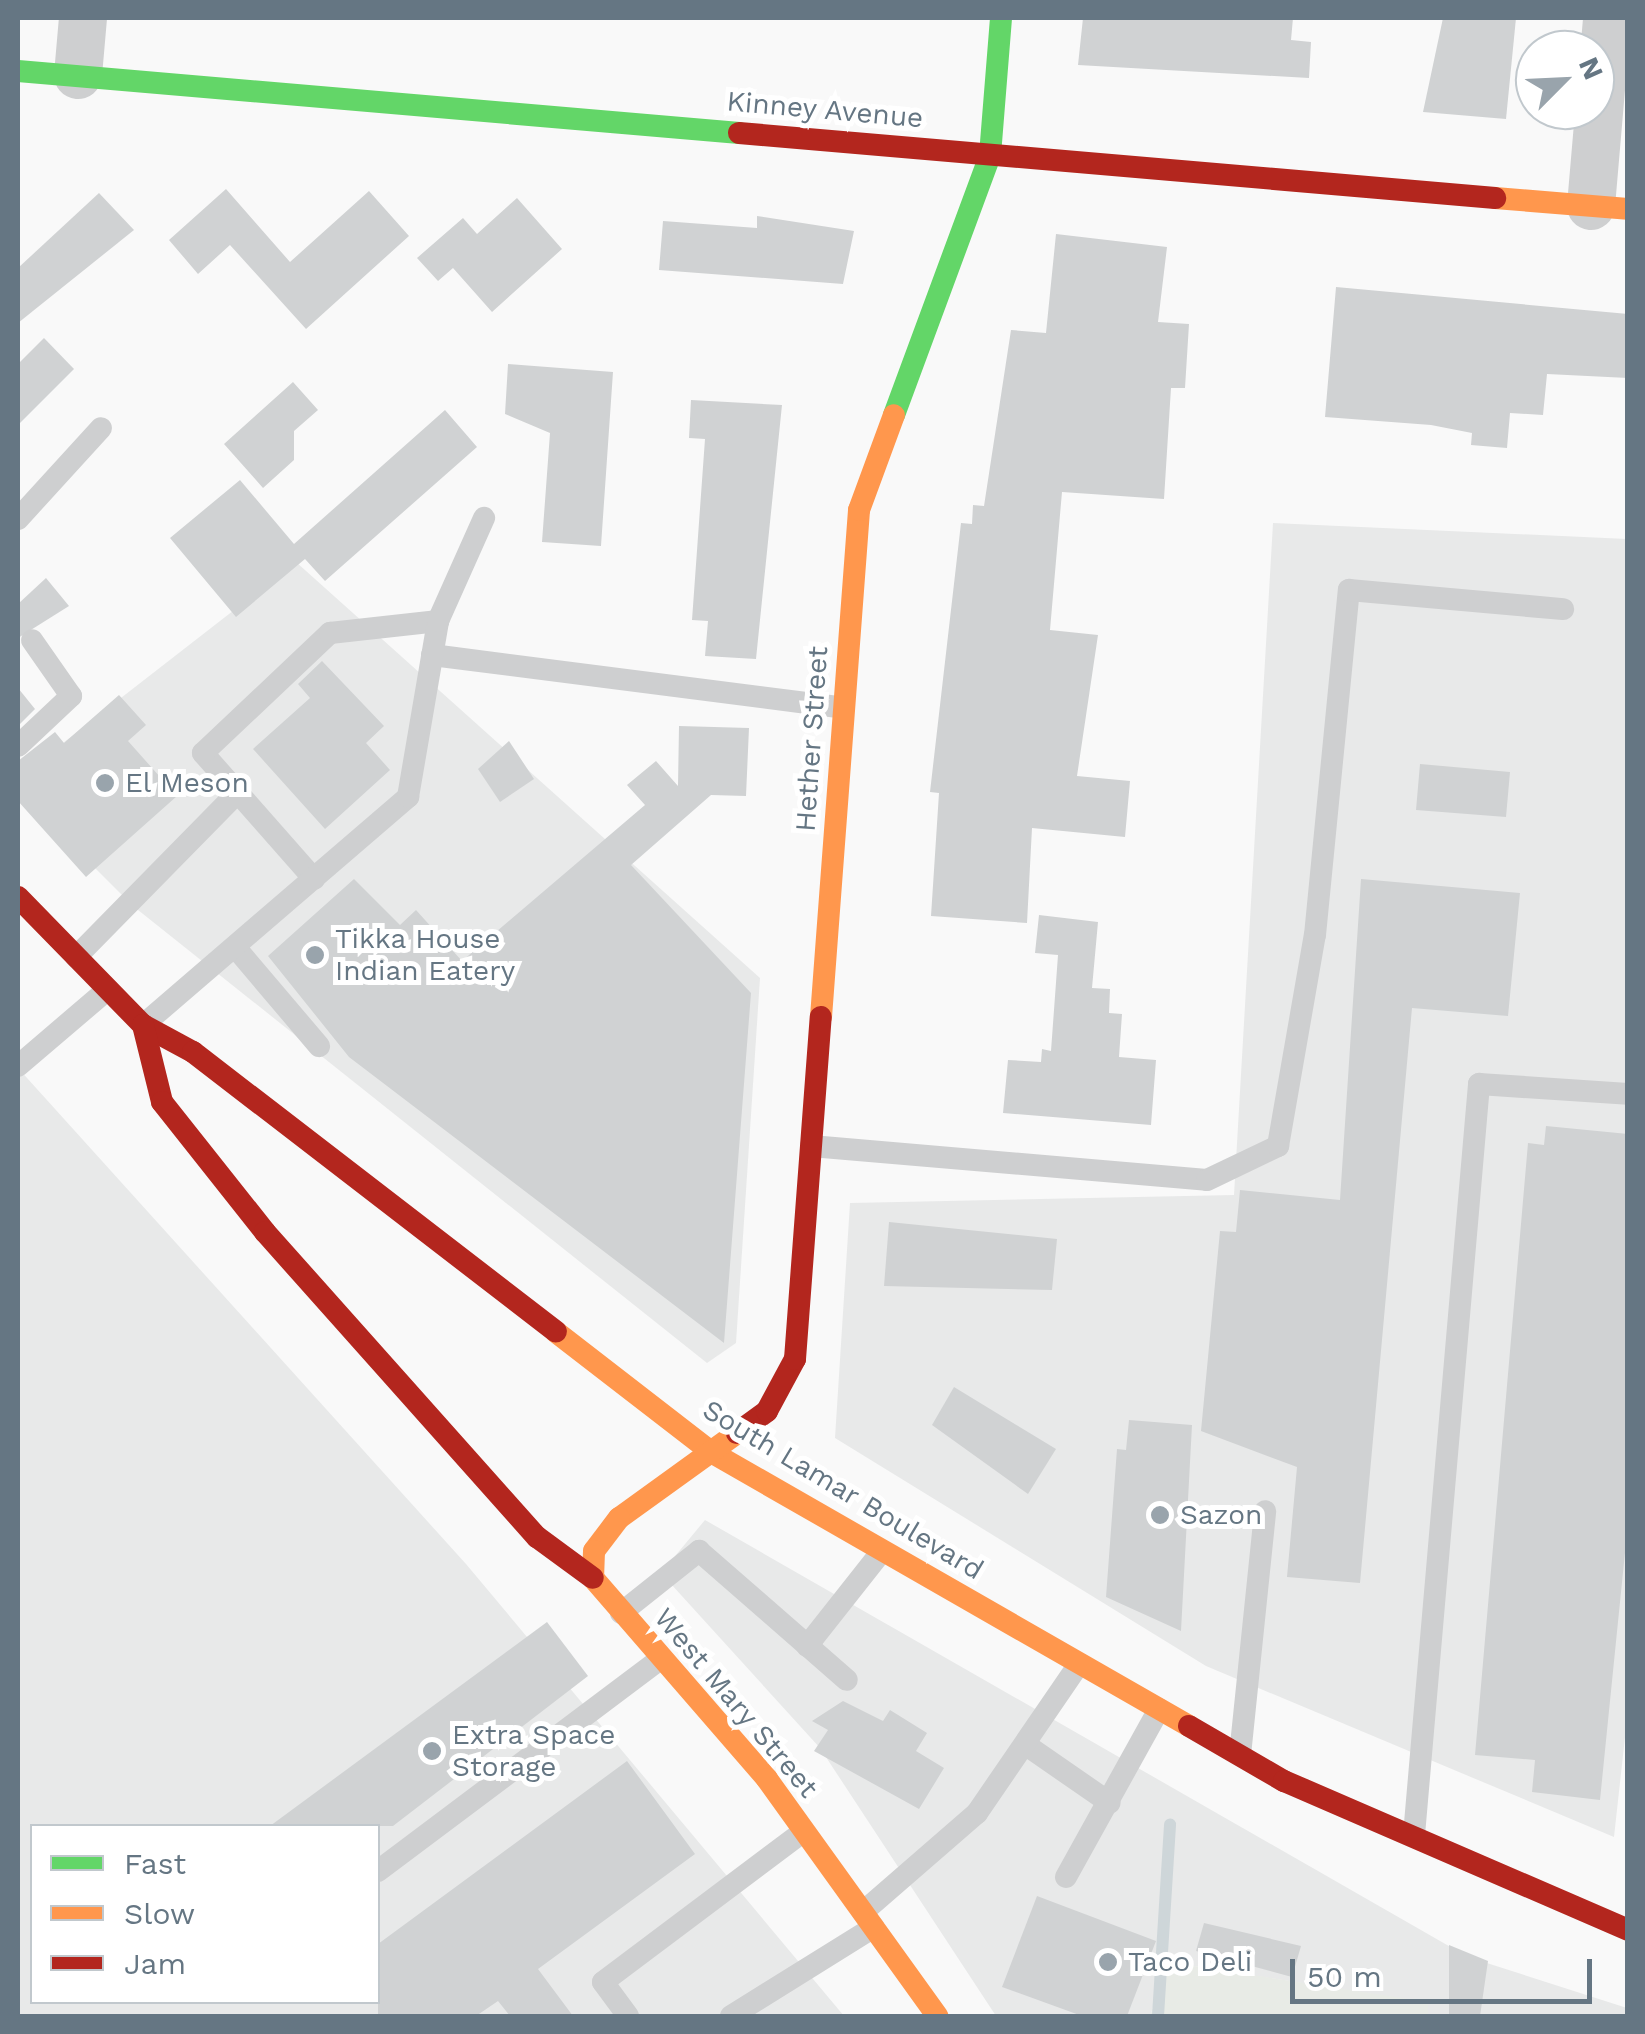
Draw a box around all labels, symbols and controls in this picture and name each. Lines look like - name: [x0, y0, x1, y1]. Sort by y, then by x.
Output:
- north arrow: [1515, 30, 1615, 130]
- text: N: [1572, 52, 1610, 85]
- street label: Kinney Avenue: [724, 85, 926, 135]
- street label: Hether Street: [789, 645, 835, 833]
- place label: El Meson: [125, 766, 250, 800]
- marker: El Meson: [94, 772, 116, 794]
- place label: Tikka House Indian Eatery: [335, 922, 515, 988]
- marker: Tikka House Indian Eatery: [304, 944, 326, 966]
- street label: South Lamar Boulevard: [696, 1393, 990, 1587]
- place label: Sazon: [1180, 1498, 1262, 1532]
- marker: Sazon: [1149, 1504, 1171, 1526]
- street label: West Mary Street: [647, 1601, 825, 1805]
- place label: Extra Space Storage: [452, 1718, 616, 1784]
- marker: Extra Space Storage: [421, 1740, 443, 1762]
- legend: [30, 1824, 380, 2004]
- text: Fast: [124, 1846, 186, 1881]
- text: Slow: [124, 1896, 195, 1931]
- scale bar: [1295, 1939, 1598, 2001]
- place label: Taco Deli: [1128, 1945, 1252, 1979]
- text: Jam: [124, 1946, 186, 1981]
- marker: Taco Deli: [1097, 1951, 1119, 1973]
- text: 50 m: [1307, 1959, 1382, 1994]

